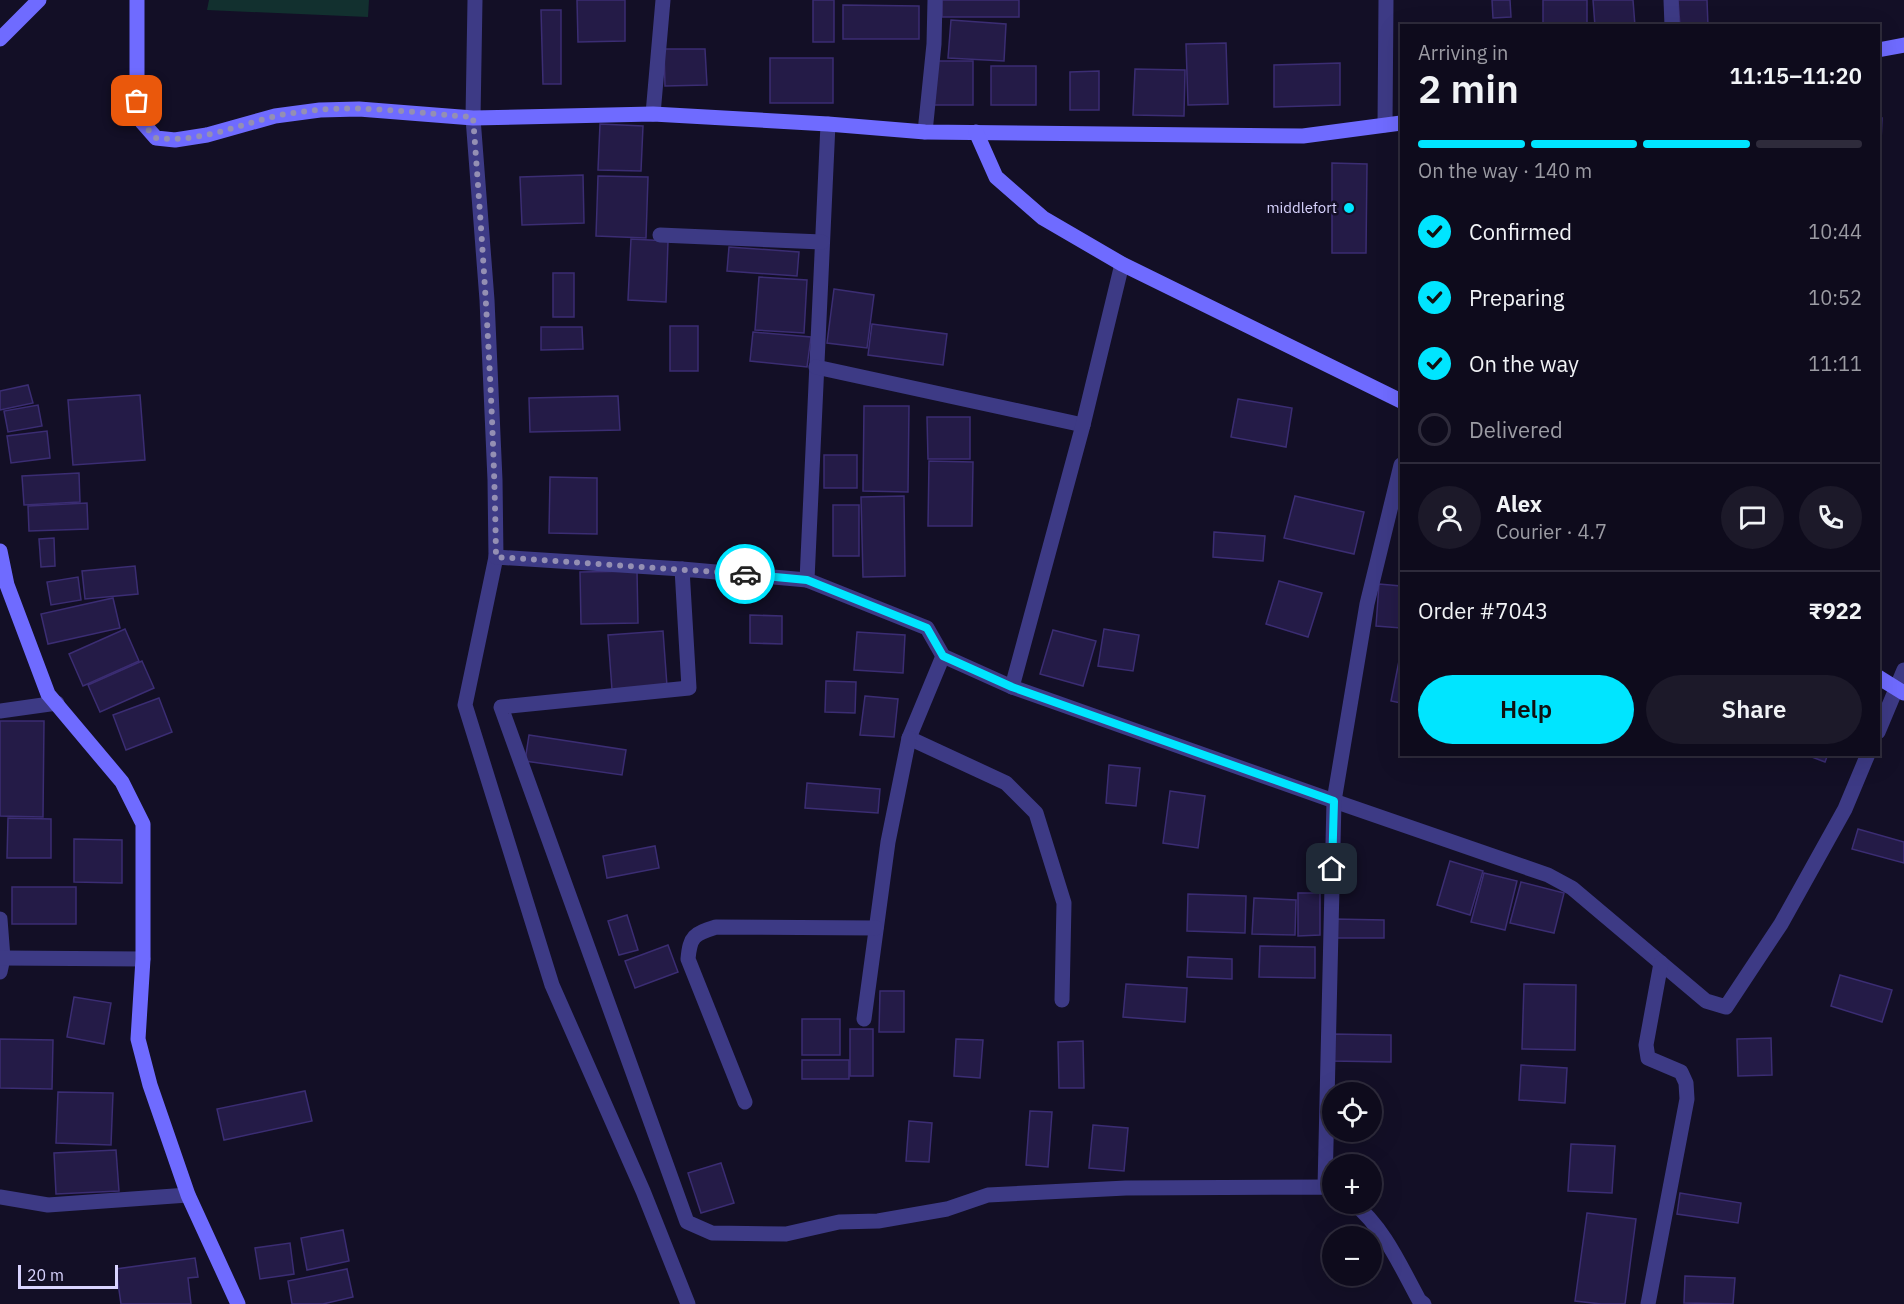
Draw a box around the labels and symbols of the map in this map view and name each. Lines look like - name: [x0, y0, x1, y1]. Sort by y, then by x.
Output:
- pin: [111, 75, 162, 126]
- place label: middlefort: [1266, 198, 1337, 217]
- marker: middlefort: [1342, 201, 1356, 215]
- courier: [715, 544, 775, 604]
- pin: [1306, 843, 1357, 894]
- scale bar: [18, 1262, 118, 1290]

